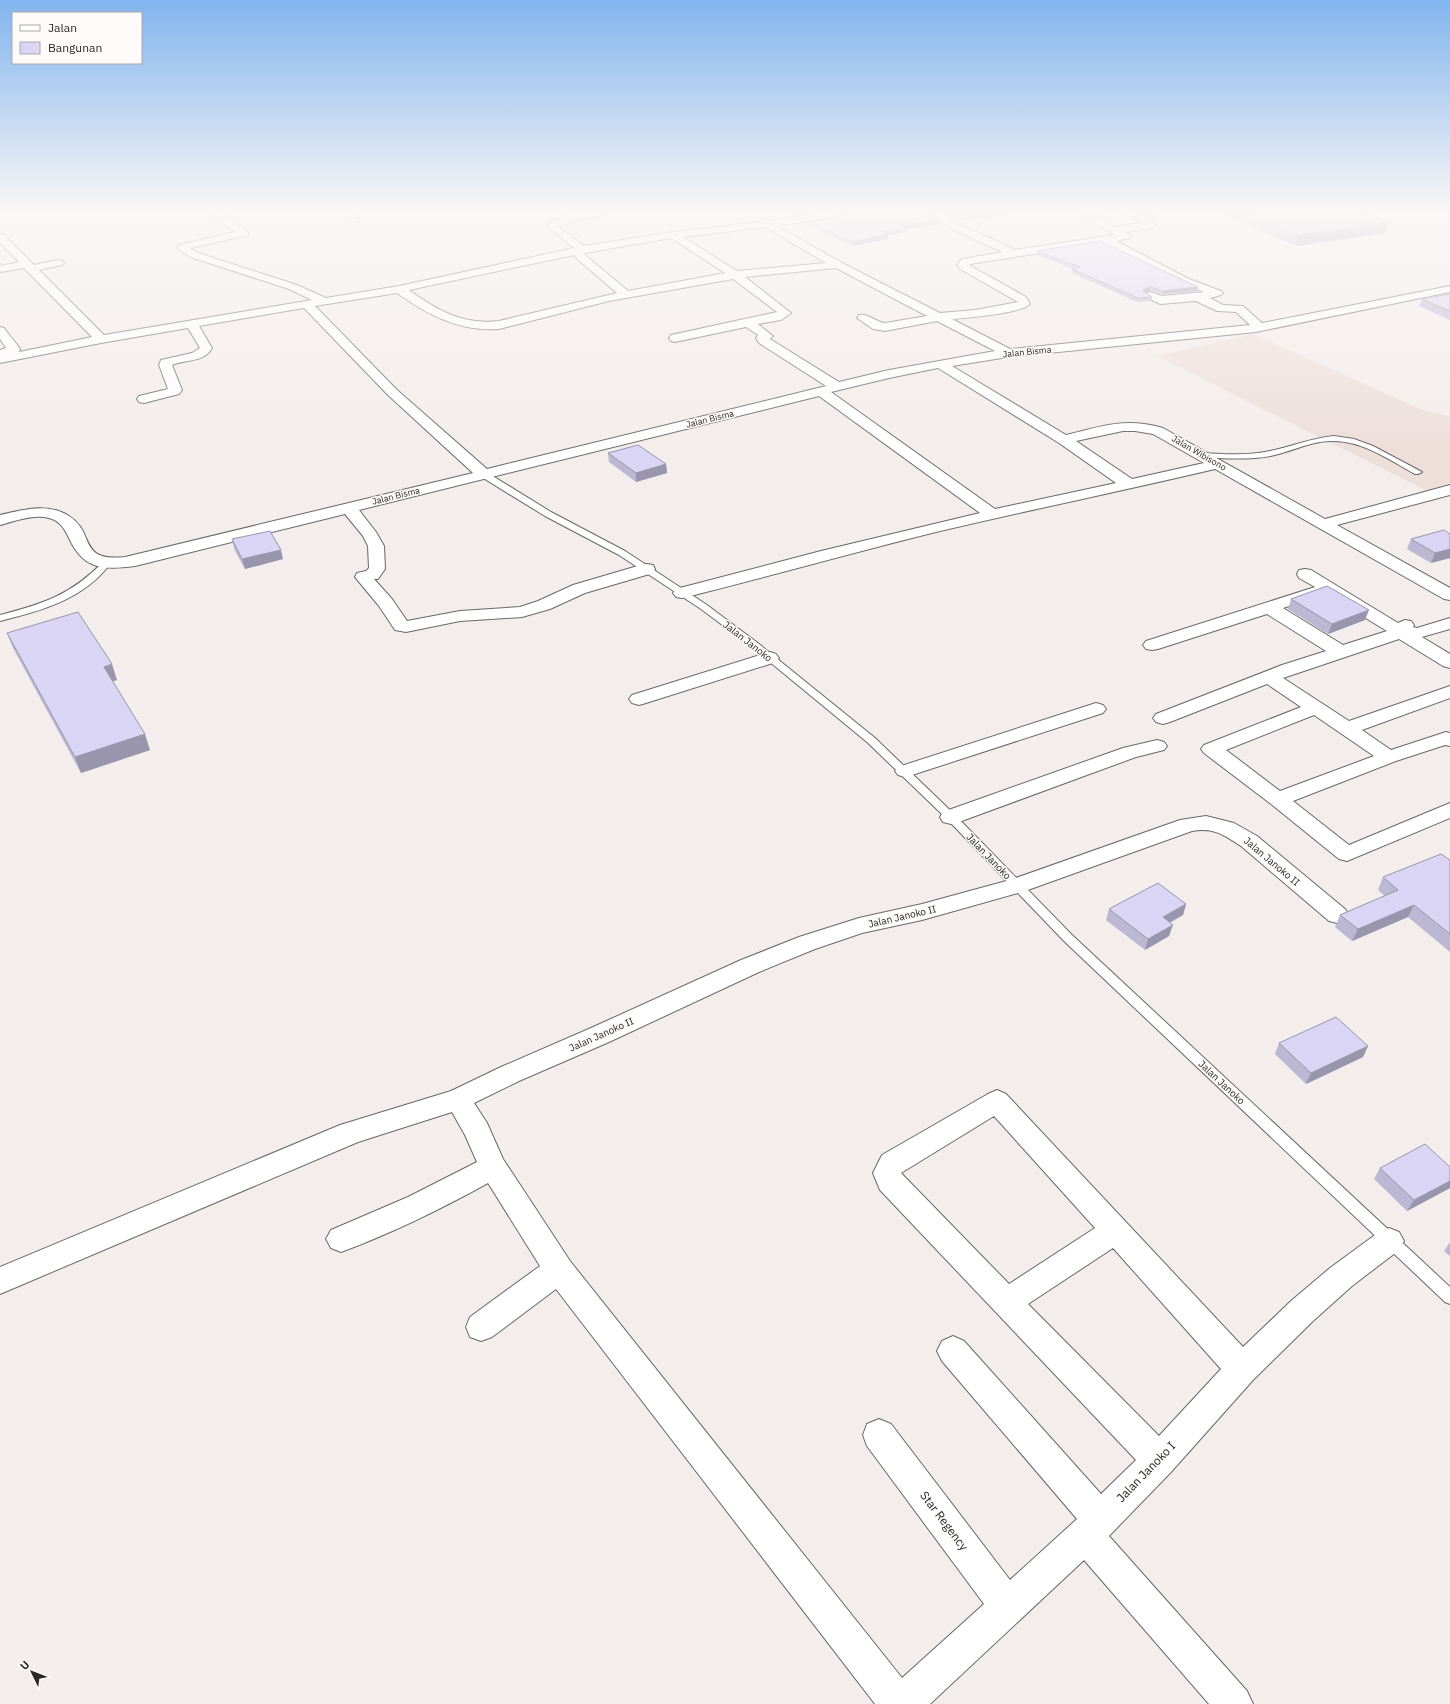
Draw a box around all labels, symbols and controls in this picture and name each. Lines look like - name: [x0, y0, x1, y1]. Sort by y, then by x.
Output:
- legend: [12, 12, 142, 64]
- text: Jalan: [48, 20, 77, 35]
- text: Bangunan: [48, 40, 102, 55]
- street label: Jalan Bisma: [1002, 343, 1052, 360]
- street label: Jalan Bisma: [685, 407, 735, 430]
- street label: Jalan Wibisono: [1170, 433, 1229, 473]
- street label: Jalan Bisma: [371, 484, 421, 507]
- street label: Jalan Janoko: [720, 618, 775, 665]
- street label: Jalan Janoko: [963, 831, 1014, 882]
- street label: Jalan Janoko II: [1241, 834, 1302, 889]
- street label: Jalan Janoko II: [867, 902, 937, 931]
- street label: Jalan Janoko II: [567, 1014, 636, 1054]
- street label: Jalan Janoko: [1196, 1058, 1248, 1107]
- street label: Jalan Janoko I: [1113, 1438, 1178, 1505]
- street label: Star Regency: [917, 1488, 972, 1553]
- north arrow: [12, 1652, 52, 1692]
- text: U: [17, 1658, 32, 1673]

